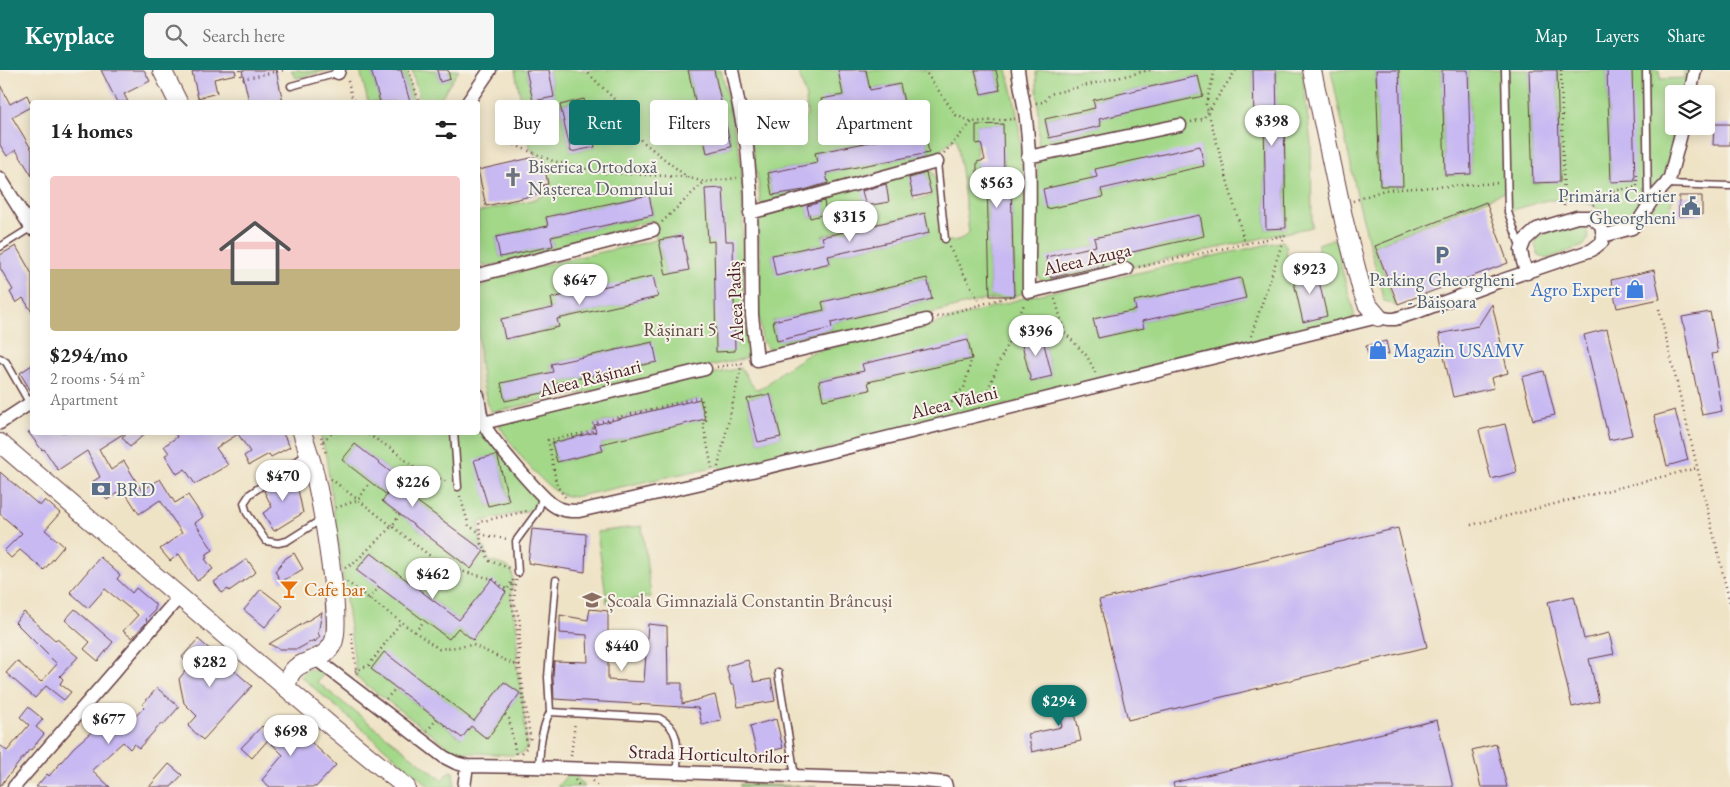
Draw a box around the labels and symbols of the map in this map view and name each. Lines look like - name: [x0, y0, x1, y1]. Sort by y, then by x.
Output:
- pin: $398: [1242, 104, 1302, 147]
- place label: Biserica Ortodoxă Nașterea Domnului: [528, 154, 673, 201]
- church icon: Biserica Ortodoxă Nașterea Domnului: [502, 166, 524, 188]
- pin: $563: [967, 166, 1027, 209]
- place label: Primăria Cartier Gheorgheni: [1558, 183, 1677, 230]
- public building icon: Primăria Cartier Gheorgheni: [1680, 195, 1702, 217]
- pin: $315: [820, 200, 880, 243]
- street label: Aleea Azuga: [1040, 237, 1134, 281]
- parking icon: Parking Gheorgheni - Băișoara: [1431, 244, 1453, 266]
- pin: $923: [1280, 252, 1340, 295]
- street label: Aleea Padiș: [720, 261, 750, 344]
- pin: $647: [550, 264, 610, 306]
- place label: Parking Gheorgheni - Băișoara: [1369, 267, 1515, 314]
- place label: Agro Expert: [1530, 277, 1620, 302]
- shop icon: Agro Expert: [1624, 278, 1646, 300]
- pin: $396: [1006, 314, 1066, 357]
- park label: Rășinari 5: [643, 317, 717, 342]
- place label: Magazin USAMV: [1393, 338, 1525, 363]
- shop icon: Magazin USAMV: [1367, 339, 1389, 361]
- street label: Aleea Rășinari: [535, 353, 644, 403]
- street label: Aleea Văleni: [907, 379, 1000, 425]
- pin: $470: [253, 460, 313, 502]
- pin: $226: [383, 466, 443, 508]
- place label: BRD: [116, 477, 155, 502]
- bank icon: BRD: [90, 478, 112, 500]
- pin: $462: [403, 558, 463, 600]
- place label: Cafe bar: [304, 577, 366, 602]
- bar icon: Cafe bar: [278, 578, 300, 600]
- place label: Școala Gimnazială Constantin Brâncuși: [607, 588, 893, 613]
- school or university icon: Școala Gimnazială Constantin Brâncuși: [581, 589, 603, 611]
- pin: $440: [592, 630, 652, 672]
- pin: $282: [180, 646, 240, 688]
- pin: $294: [1029, 684, 1089, 727]
- pin: $677: [79, 702, 139, 745]
- pin: $698: [261, 714, 321, 757]
- street label: Strada Horticultorilor: [628, 739, 790, 769]

